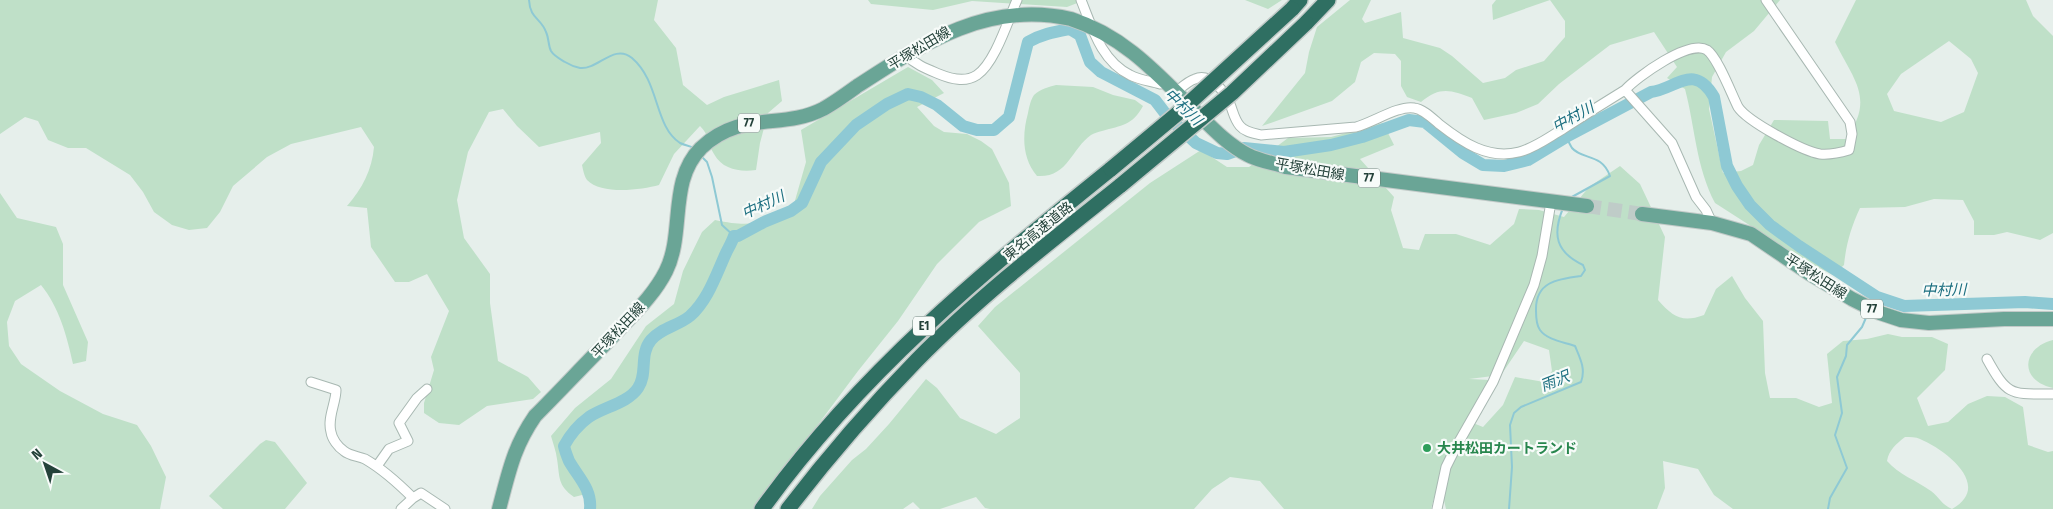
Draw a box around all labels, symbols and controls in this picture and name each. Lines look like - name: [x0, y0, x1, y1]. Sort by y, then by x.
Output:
- street label: 平塚松田線: [885, 23, 954, 74]
- water label: 中村川: [1161, 85, 1207, 130]
- water label: 中村川: [1549, 97, 1599, 136]
- road number: 77: [738, 114, 760, 132]
- street label: 平塚松田線: [1274, 155, 1346, 184]
- road number: 77: [1358, 168, 1380, 188]
- water label: 中村川: [739, 186, 789, 223]
- street label: 東名高速道路: [1000, 198, 1076, 264]
- street label: 平塚松田線: [1782, 250, 1850, 303]
- water label: 中村川: [1921, 281, 1969, 299]
- street label: 平塚松田線: [588, 299, 648, 362]
- road number: 77: [1861, 300, 1883, 318]
- road number: E1: [913, 316, 935, 336]
- water label: 雨沢: [1538, 366, 1574, 395]
- north arrow: [20, 439, 70, 489]
- place label: 大井松田カートランド: [1437, 440, 1577, 457]
- marker: 大井松田カートランド: [1421, 442, 1433, 454]
- text: N: [28, 445, 46, 464]

